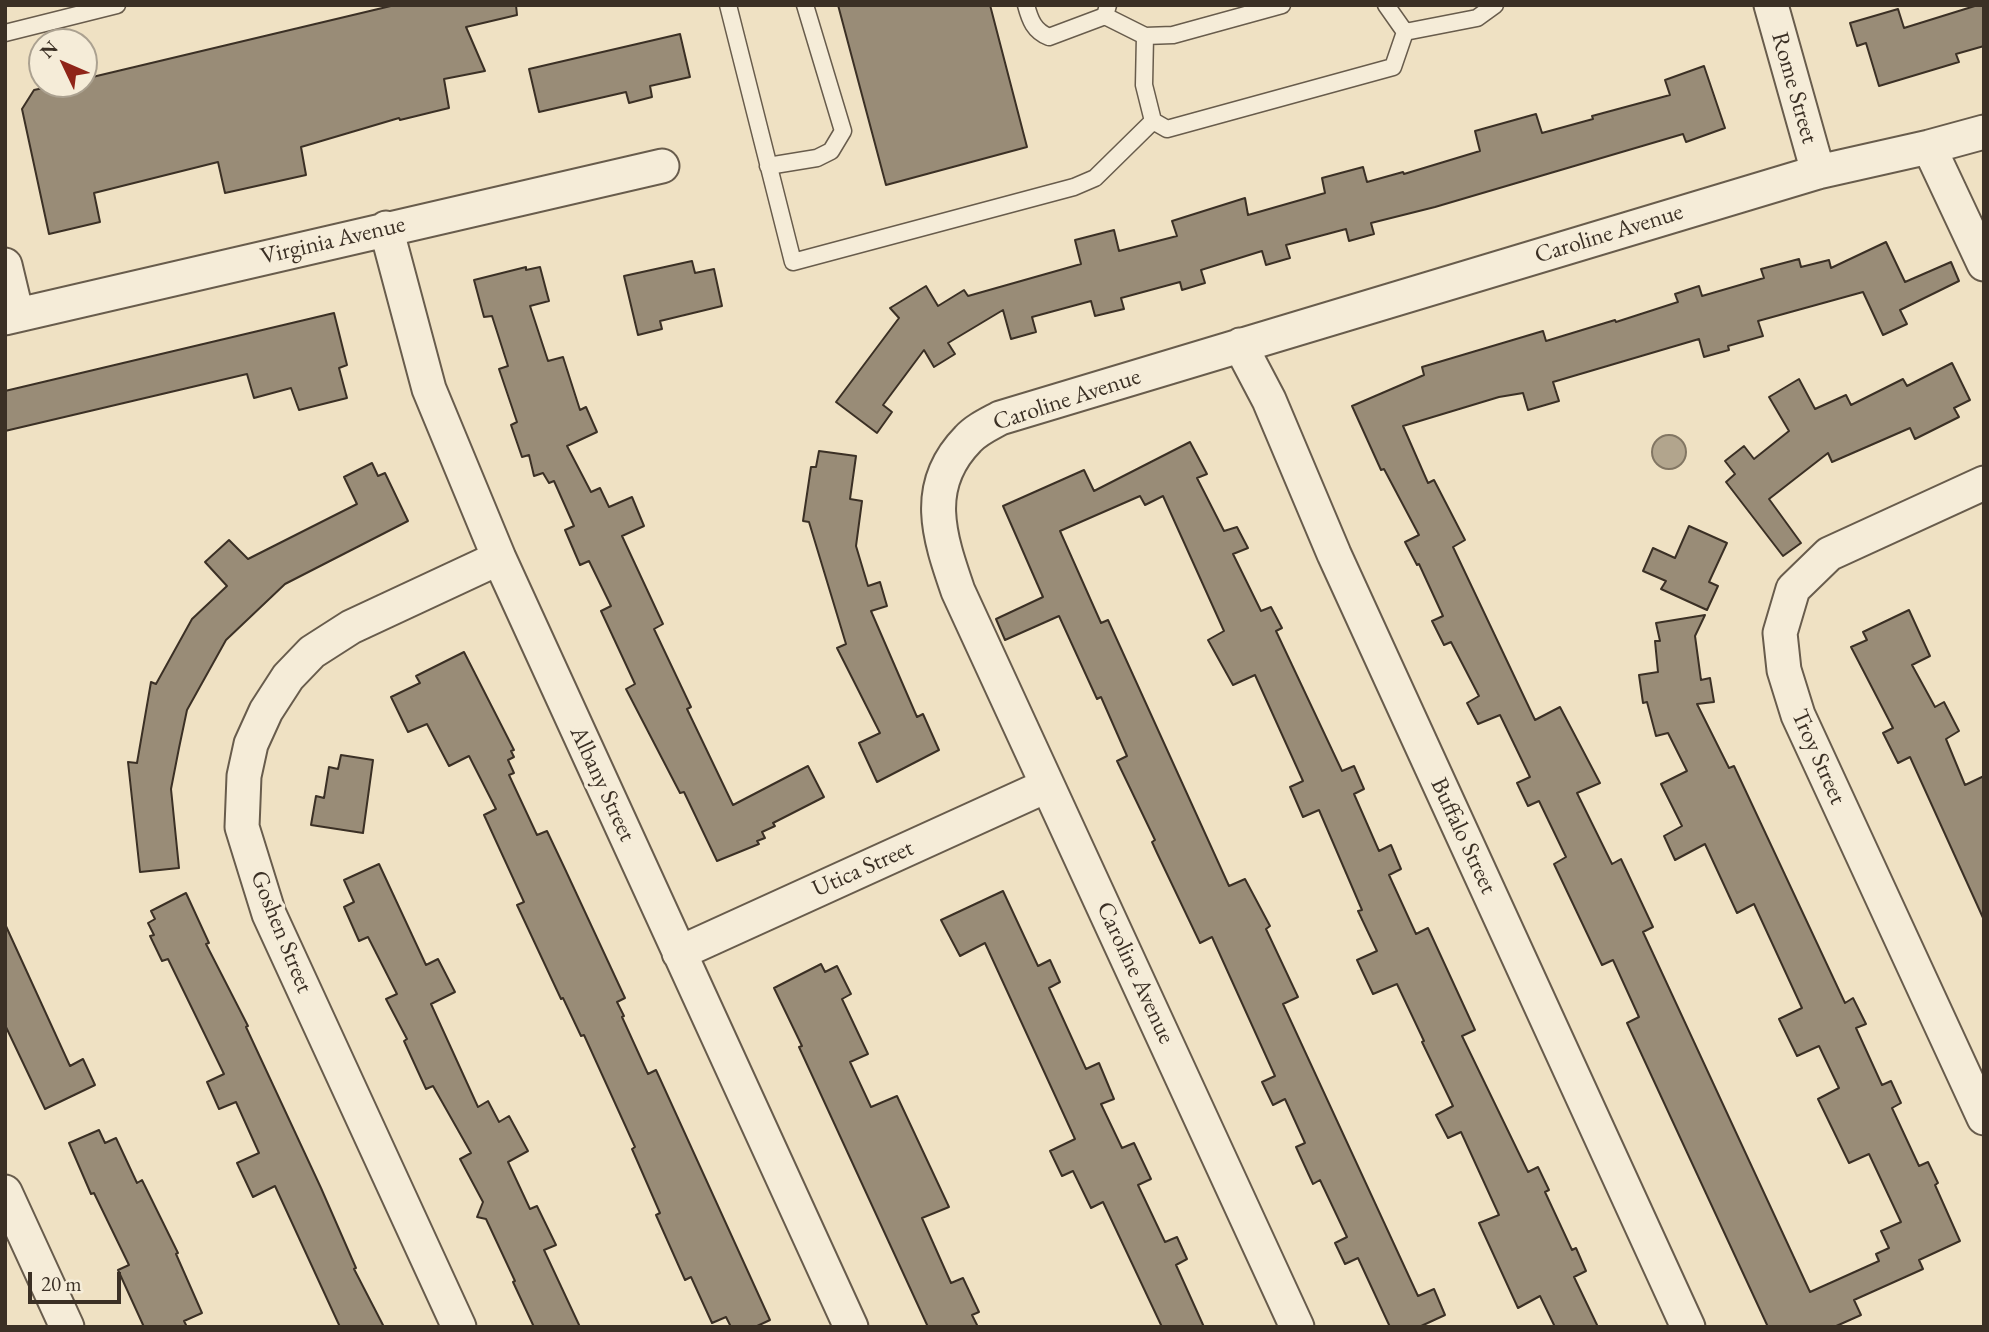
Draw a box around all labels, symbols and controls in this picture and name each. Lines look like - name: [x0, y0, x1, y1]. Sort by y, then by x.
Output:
- north arrow: [28, 28, 98, 98]
- street label: Rome Street: [1764, 29, 1824, 147]
- text: N: [35, 35, 63, 64]
- street label: Caroline Avenue: [1531, 198, 1687, 270]
- street label: Virginia Avenue: [258, 210, 408, 272]
- street label: Caroline Avenue: [990, 363, 1144, 437]
- street label: Troy Street: [1784, 705, 1852, 809]
- street label: Albany Street: [563, 722, 641, 846]
- street label: Buffalo Street: [1424, 773, 1502, 899]
- street label: Utica Street: [808, 834, 918, 904]
- street label: Goshen Street: [243, 867, 319, 997]
- street label: Caroline Avenue: [1090, 897, 1180, 1049]
- scale bar: [32, 1258, 124, 1302]
- text: 20 m: [41, 1270, 82, 1297]

